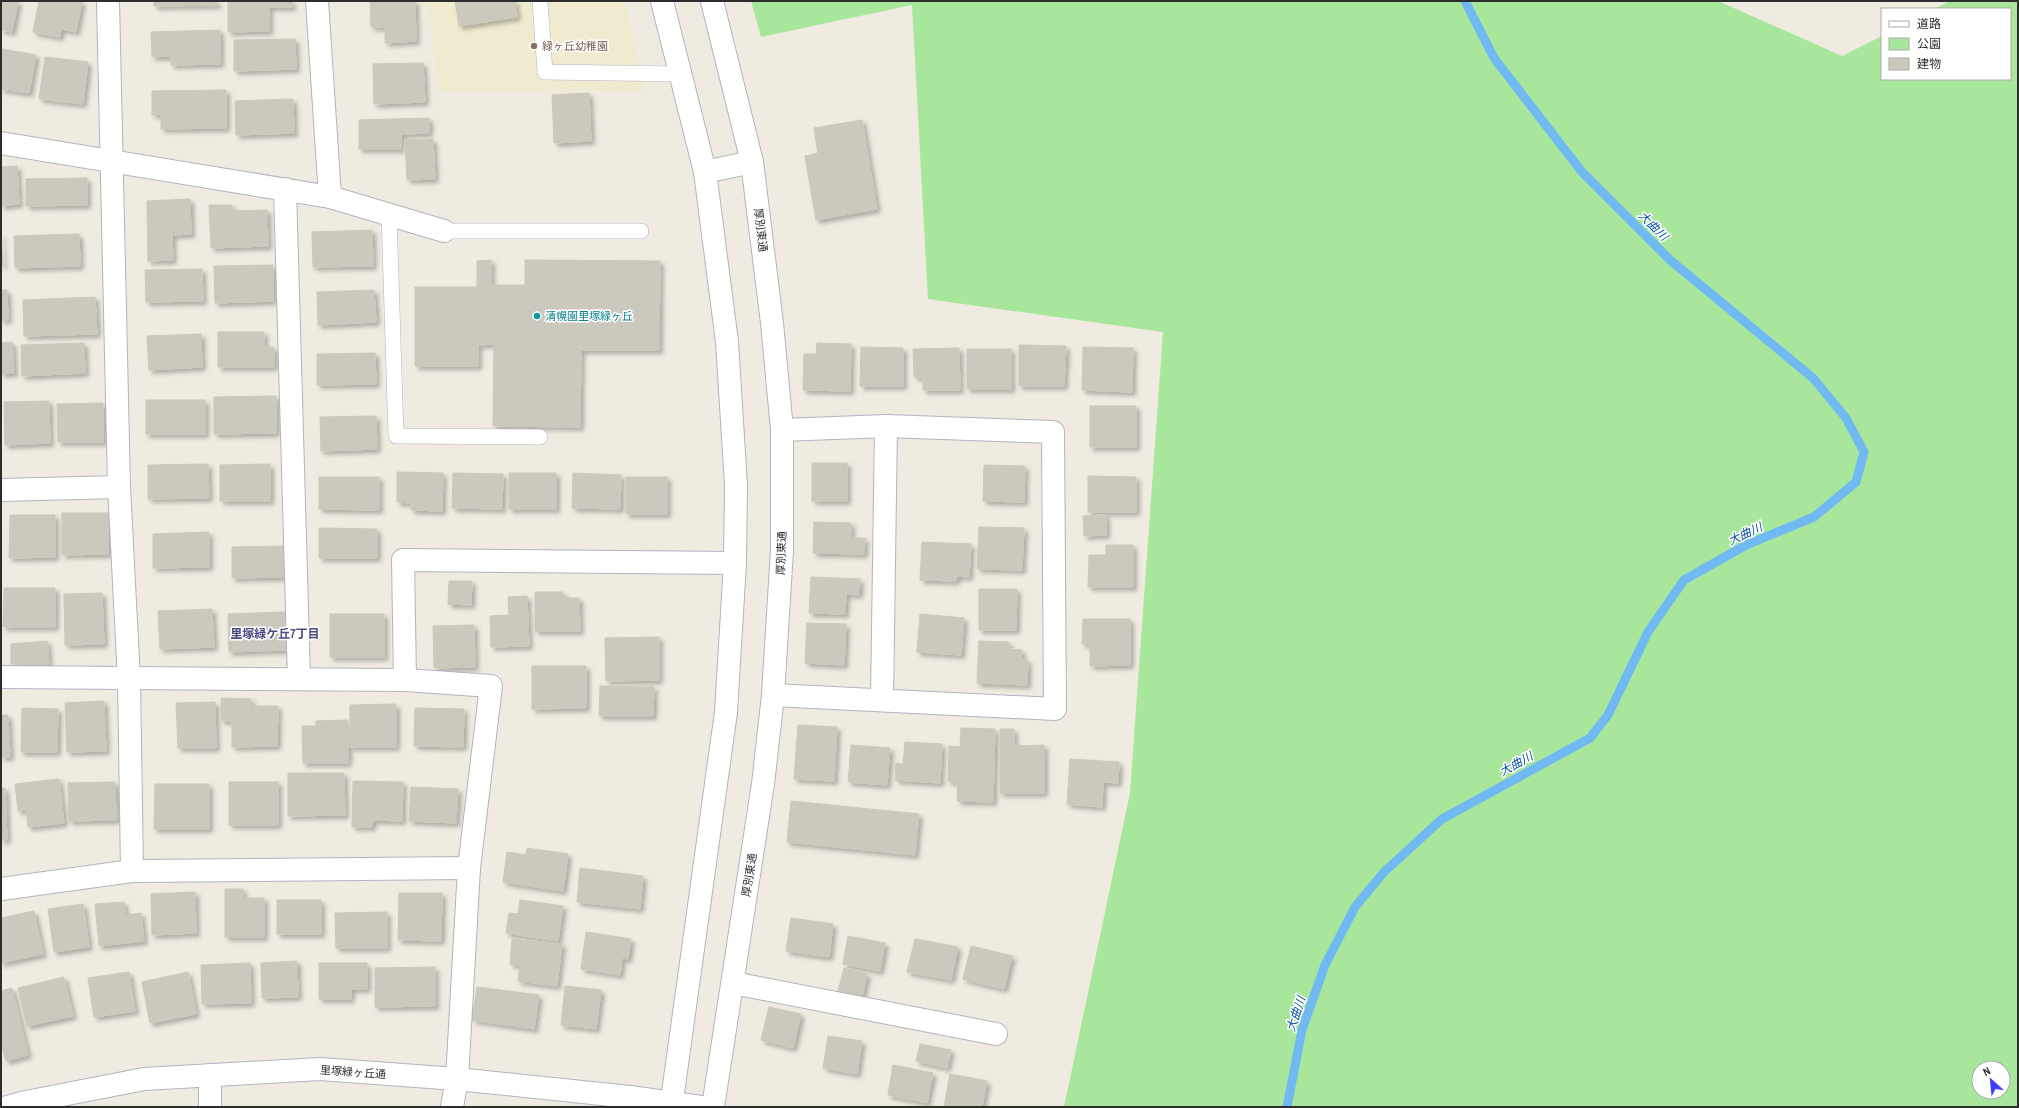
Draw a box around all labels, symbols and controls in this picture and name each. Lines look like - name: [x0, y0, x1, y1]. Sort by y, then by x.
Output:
- legend: [1881, 8, 2011, 80]
- text: 道路: [1917, 16, 1941, 32]
- text: 公園: [1917, 36, 1941, 52]
- place label: 緑ヶ丘幼稚園: [542, 39, 608, 53]
- marker: 緑ヶ丘幼稚園: [529, 41, 539, 51]
- text: 建物: [1917, 56, 1941, 72]
- street label: 厚別東通: [751, 207, 771, 253]
- water label: 大曲川: [1635, 208, 1673, 246]
- place label: 清幌園里塚緑ヶ丘: [545, 309, 633, 323]
- marker: 清幌園里塚緑ヶ丘: [532, 311, 542, 321]
- water label: 大曲川: [1725, 518, 1767, 549]
- street label: 厚別東通: [773, 531, 789, 575]
- district label: 里塚緑ケ丘7丁目: [230, 626, 320, 642]
- water label: 大曲川: [1496, 747, 1537, 780]
- street label: 厚別東通: [739, 852, 759, 898]
- water label: 大曲川: [1283, 993, 1310, 1034]
- north arrow: [1971, 1060, 2011, 1100]
- street label: 里塚緑ヶ丘通: [320, 1063, 386, 1081]
- text: N: [1980, 1063, 1993, 1079]

